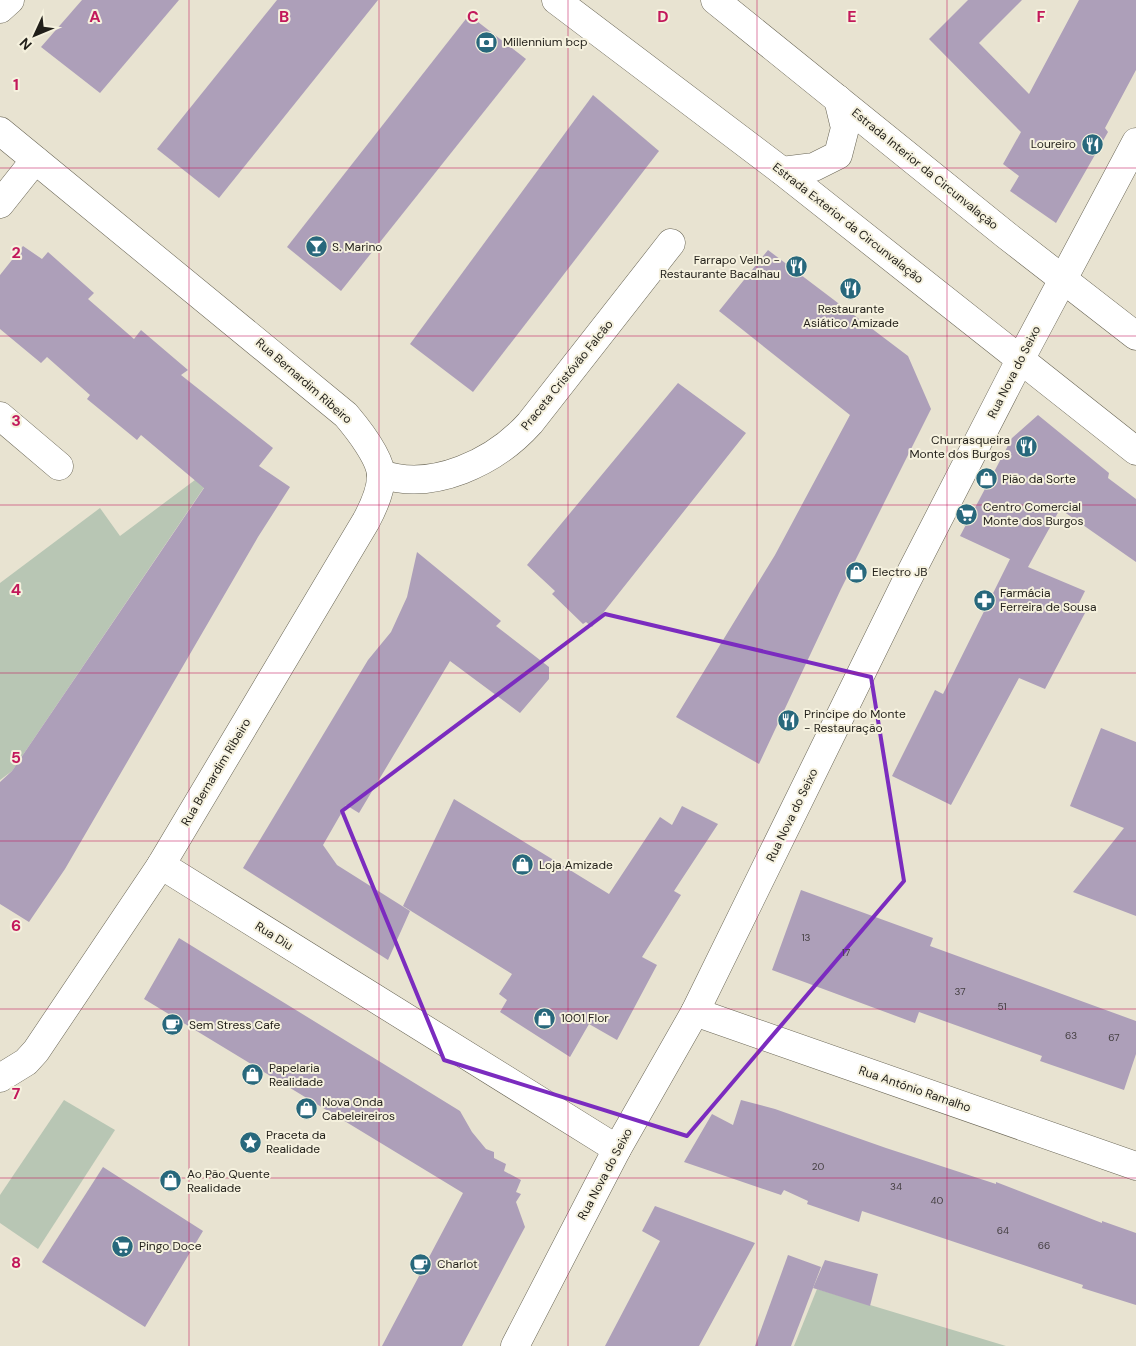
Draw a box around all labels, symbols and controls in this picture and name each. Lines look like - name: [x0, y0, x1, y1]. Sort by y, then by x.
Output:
- text: A: [89, 6, 101, 27]
- text: B: [279, 6, 289, 27]
- text: C: [467, 6, 479, 27]
- text: D: [657, 6, 669, 27]
- text: E: [847, 6, 857, 27]
- text: F: [1037, 6, 1046, 27]
- north arrow: [10, 10, 60, 60]
- bank icon: Millennium bcp: [475, 30, 499, 54]
- text: N: [16, 34, 36, 54]
- place label: Millennium bcp: [503, 34, 587, 50]
- text: 1: [13, 74, 19, 95]
- street label: Estrada Interior da Circunvalação: [848, 105, 1002, 233]
- restaurant icon: Loureiro: [1080, 132, 1104, 156]
- place label: Loureiro: [1031, 136, 1076, 152]
- street label: Estrada Exterior da Circunvalação: [769, 159, 927, 287]
- bar icon: S. Marino: [304, 235, 328, 259]
- place label: S. Marino: [332, 239, 382, 255]
- text: 2: [11, 242, 21, 263]
- place label: Farrapo Velho - Restaurante Bacalhau: [660, 252, 780, 282]
- restaurant icon: Farrapo Velho - Restaurante Bacalhau: [784, 255, 808, 279]
- restaurant icon: Restaurante Asiático Amizade: [839, 276, 863, 300]
- place label: Restaurante Asiático Amizade: [803, 301, 899, 331]
- street label: Praceta Cristóvão Falcão: [518, 317, 616, 433]
- street label: Rua Nova do Seixo: [984, 323, 1044, 421]
- street label: Rua Bernardim Ribeiro: [252, 335, 356, 427]
- text: 3: [11, 410, 21, 431]
- place label: Churrasqueira Monte dos Burgos: [909, 432, 1010, 462]
- restaurant icon: Churrasqueira Monte dos Burgos: [1014, 435, 1038, 459]
- shop icon: Pião da Sorte: [974, 467, 998, 491]
- place label: Pião da Sorte: [1002, 471, 1076, 487]
- place label: Centro Comercial Monte dos Burgos: [983, 499, 1084, 529]
- supermarket icon: Centro Comercial Monte dos Burgos: [955, 502, 979, 526]
- shop icon: Electro JB: [844, 560, 868, 584]
- place label: Electro JB: [872, 564, 927, 580]
- text: 4: [11, 579, 21, 600]
- place label: Farmácia Ferreira de Sousa: [1000, 585, 1097, 615]
- pharmacy icon: Farmácia Ferreira de Sousa: [972, 588, 996, 612]
- place label: Principe do Monte - Restauração: [804, 706, 906, 736]
- restaurant icon: Principe do Monte - Restauração: [776, 709, 800, 733]
- street label: Rua Bernardim Ribeiro: [178, 715, 254, 829]
- text: 5: [11, 747, 21, 768]
- street label: Rua Nova do Seixo: [762, 766, 822, 864]
- shop icon: Loja Amizade: [511, 853, 535, 877]
- place label: Loja Amizade: [539, 857, 613, 873]
- text: 6: [11, 915, 21, 936]
- street label: Rua Diu: [252, 918, 296, 954]
- house number: 13: [801, 931, 811, 944]
- house number: 17: [842, 946, 850, 959]
- house number: 37: [954, 985, 966, 998]
- house number: 51: [997, 1000, 1007, 1013]
- shop icon: 1001 Flor: [533, 1006, 557, 1030]
- place label: 1001 Flor: [561, 1010, 609, 1026]
- cafe icon: Sem Stress Cafe: [161, 1013, 185, 1037]
- place label: Sem Stress Cafe: [189, 1017, 281, 1033]
- house number: 63: [1065, 1029, 1077, 1042]
- house number: 67: [1108, 1031, 1120, 1044]
- place label: Papelaria Realidade: [269, 1060, 323, 1090]
- street label: Rua António Ramalho: [857, 1062, 973, 1116]
- shop icon: Papelaria Realidade: [241, 1063, 265, 1087]
- text: 7: [12, 1083, 21, 1104]
- place label: Nova Onda Cabeleireiros: [322, 1094, 395, 1124]
- shop icon: Nova Onda Cabeleireiros: [294, 1097, 318, 1121]
- street label: Rua Nova do Seixo: [574, 1125, 636, 1223]
- place label: Praceta da Realidade: [266, 1127, 326, 1157]
- place icon: Praceta da Realidade: [238, 1130, 262, 1154]
- house number: 20: [812, 1160, 824, 1173]
- place label: Ao Pão Quente Realidade: [187, 1166, 270, 1196]
- shop icon: Ao Pão Quente Realidade: [159, 1169, 183, 1193]
- house number: 34: [890, 1180, 902, 1193]
- house number: 40: [931, 1194, 944, 1207]
- house number: 64: [997, 1224, 1009, 1237]
- supermarket icon: Pingo Doce: [111, 1234, 135, 1258]
- place label: Pingo Doce: [139, 1238, 202, 1254]
- house number: 66: [1038, 1239, 1050, 1252]
- text: 8: [11, 1252, 21, 1273]
- cafe icon: Charlot: [409, 1252, 433, 1276]
- place label: Charlot: [437, 1256, 478, 1272]

